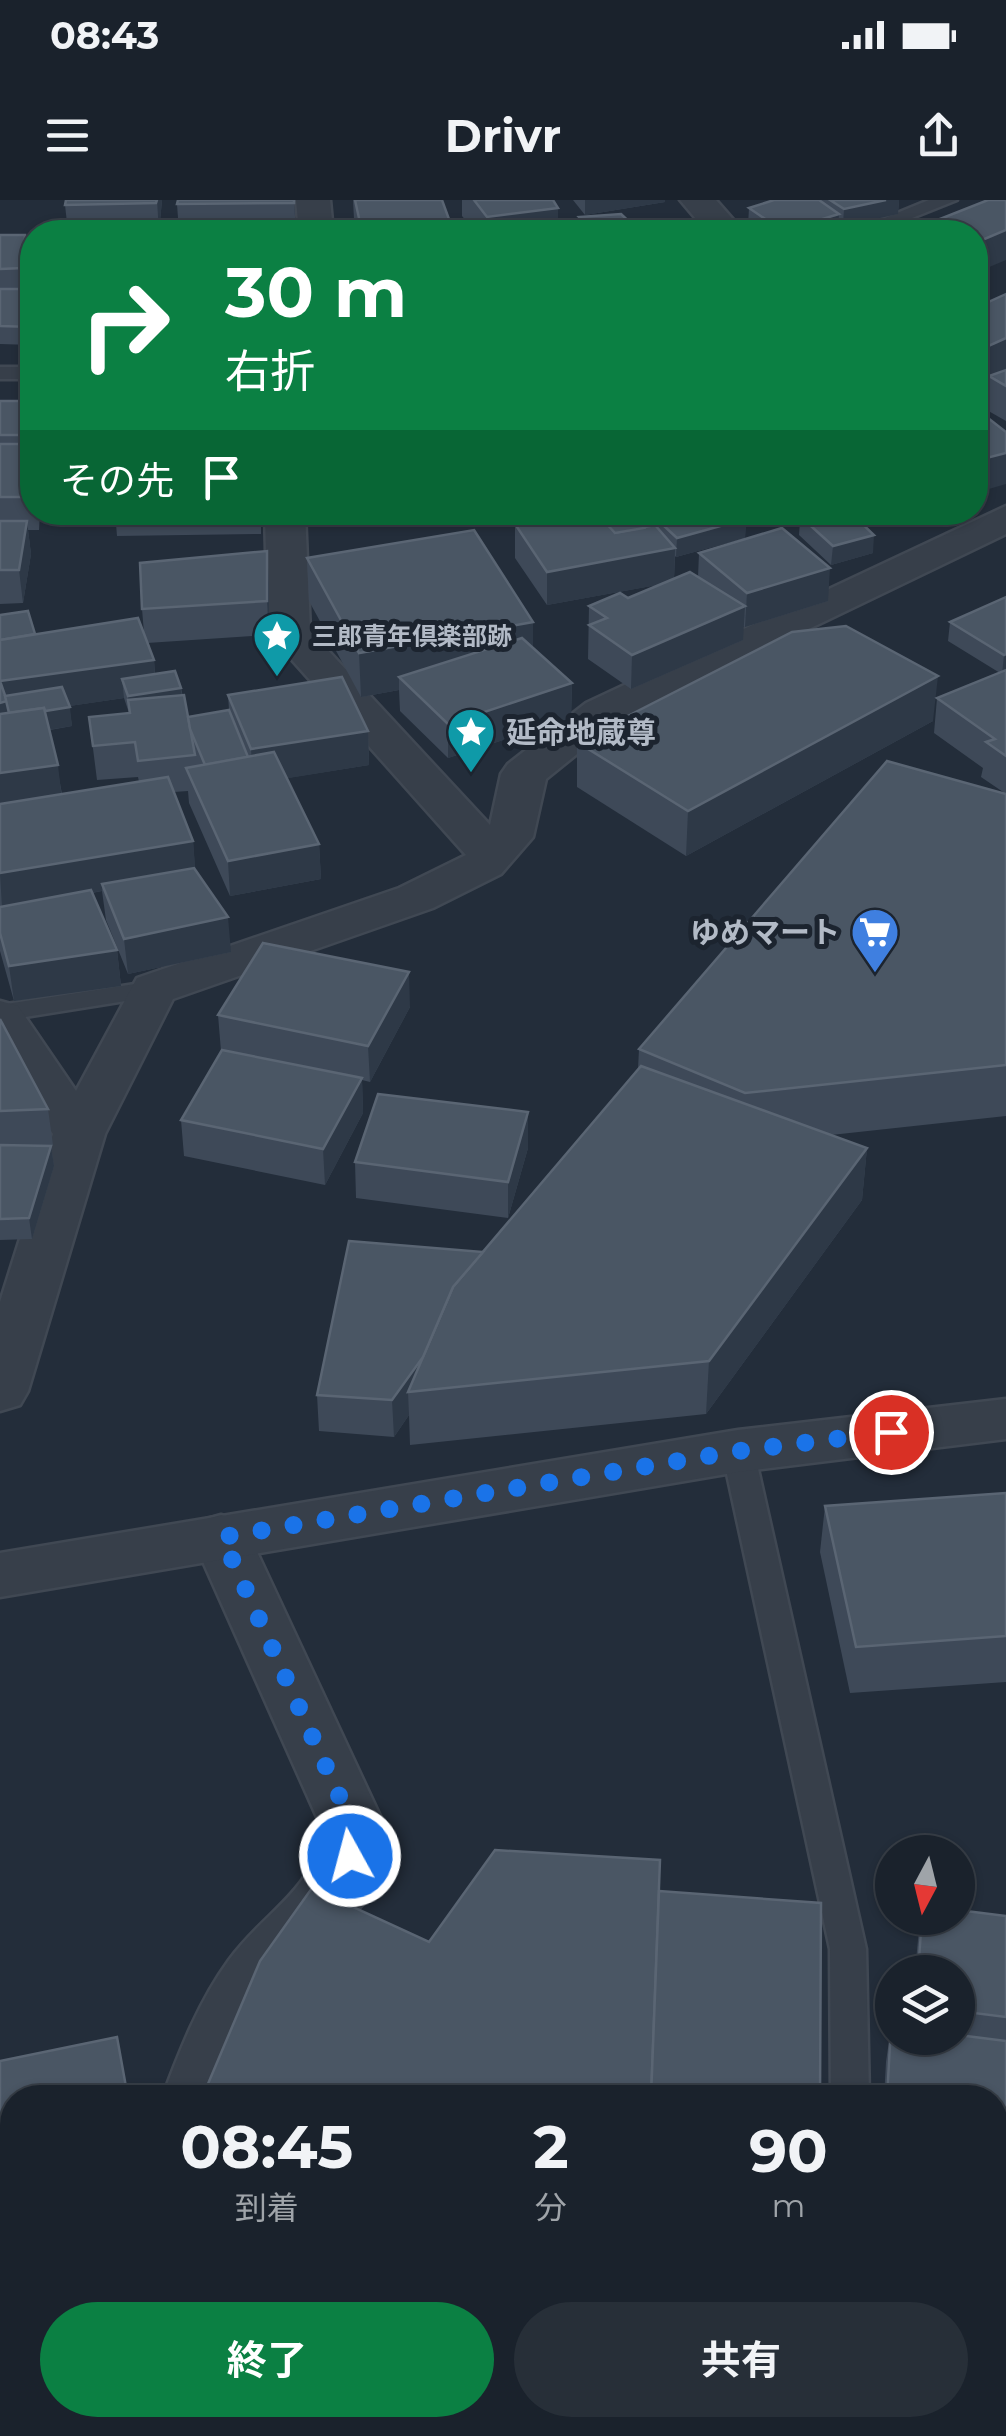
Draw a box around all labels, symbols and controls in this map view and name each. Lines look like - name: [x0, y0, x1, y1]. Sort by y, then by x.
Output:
- text: 08:43: [50, 12, 159, 59]
- icon: menu: [40, 108, 95, 163]
- text: Drivr: [445, 108, 561, 163]
- icon: share: [911, 108, 966, 163]
- text: 30 m: [225, 249, 407, 335]
- icon: right: [60, 260, 190, 390]
- text: 右折: [225, 343, 315, 398]
- icon: arrive: [194, 450, 249, 505]
- text: その先: [60, 457, 174, 504]
- place icon: 三郎青年倶楽部跡: [251, 610, 303, 678]
- place label: 三郎青年倶楽部跡: [312, 621, 512, 651]
- place icon: 延命地蔵尊: [445, 706, 497, 774]
- place label: 延命地蔵尊: [506, 714, 656, 751]
- supermarket icon: ゆめマート: [849, 906, 901, 974]
- place label: ゆめマート: [690, 914, 840, 951]
- pin: [849, 1390, 934, 1475]
- icon: arrive: [864, 1405, 919, 1460]
- position arrow: [298, 1804, 402, 1908]
- north arrow: [875, 1835, 975, 1935]
- map controls: [875, 1835, 975, 2055]
- button: layers: [875, 1955, 975, 2055]
- text: 08:45: [180, 2110, 353, 2183]
- text: 2: [533, 2110, 569, 2183]
- text: 90: [749, 2114, 828, 2187]
- text: m: [771, 2186, 805, 2225]
- text: 到着: [235, 2188, 299, 2227]
- text: 分: [535, 2188, 567, 2227]
- button: 終了: [40, 2302, 494, 2417]
- button: 共有: [514, 2302, 968, 2417]

